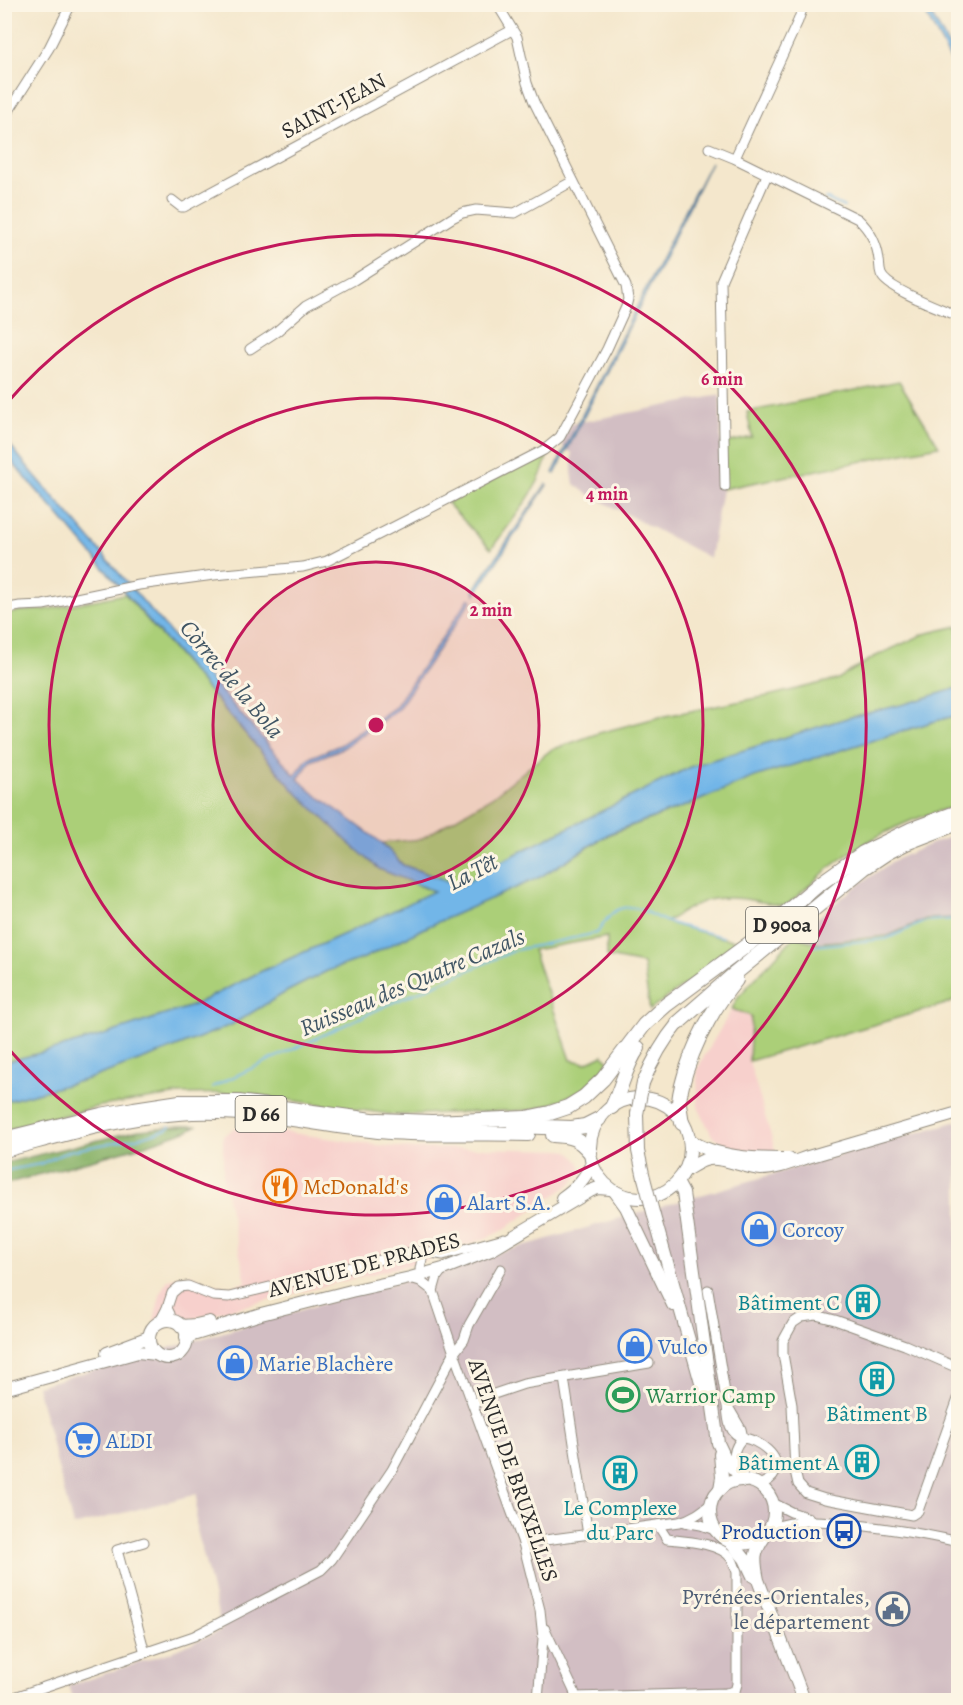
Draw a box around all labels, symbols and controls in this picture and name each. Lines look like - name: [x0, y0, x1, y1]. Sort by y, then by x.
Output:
- street label: SAINT-JEAN: [276, 66, 391, 146]
- text: 6 min: [701, 367, 743, 391]
- text: 4 min: [586, 482, 628, 506]
- text: 2 min: [470, 598, 512, 622]
- water label: Còrrec de la Bola: [173, 613, 291, 745]
- centre of rings: [366, 715, 386, 735]
- water label: La Têt: [441, 845, 504, 898]
- road number: D 900a: [746, 907, 818, 943]
- water label: Ruisseau des Quatre Cazals: [295, 920, 529, 1044]
- road number: D 66: [236, 1096, 286, 1132]
- restaurant icon: McDonald's: [262, 1168, 298, 1204]
- place label: McDonald's: [303, 1172, 409, 1202]
- shop icon: Alart S.A.: [426, 1184, 462, 1220]
- place label: Alart S.A.: [466, 1188, 552, 1218]
- shop icon: Corcoy: [741, 1211, 777, 1247]
- place label: Corcoy: [782, 1215, 844, 1245]
- street label: AVENUE DE PRADES: [264, 1225, 464, 1305]
- building icon: Bâtiment C: [845, 1284, 881, 1320]
- place label: Bâtiment C: [738, 1288, 840, 1318]
- shop icon: Vulco: [617, 1328, 653, 1364]
- place label: Vulco: [657, 1332, 708, 1362]
- shop icon: Marie Blachère: [217, 1345, 253, 1381]
- place label: Marie Blachère: [258, 1349, 393, 1379]
- street label: AVENUE DE BRUXELLES: [460, 1354, 565, 1586]
- building icon: Bâtiment B: [859, 1361, 895, 1397]
- sports icon: Warrior Camp: [605, 1377, 641, 1413]
- place label: Warrior Camp: [645, 1381, 776, 1411]
- place label: Bâtiment B: [826, 1399, 928, 1429]
- supermarket icon: ALDI: [65, 1422, 101, 1458]
- place label: ALDI: [105, 1426, 153, 1456]
- building icon: Bâtiment A: [844, 1444, 880, 1480]
- place label: Bâtiment A: [737, 1448, 840, 1478]
- building icon: Le Complexe du Parc: [602, 1455, 638, 1491]
- place label: Le Complexe du Parc: [563, 1493, 677, 1548]
- bus stop icon: Production: [826, 1513, 862, 1549]
- place label: Production: [720, 1517, 821, 1547]
- place label: Pyrénées-Orientales, le département: [681, 1582, 870, 1637]
- public building icon: Pyrénées-Orientales, le département: [875, 1591, 911, 1627]

